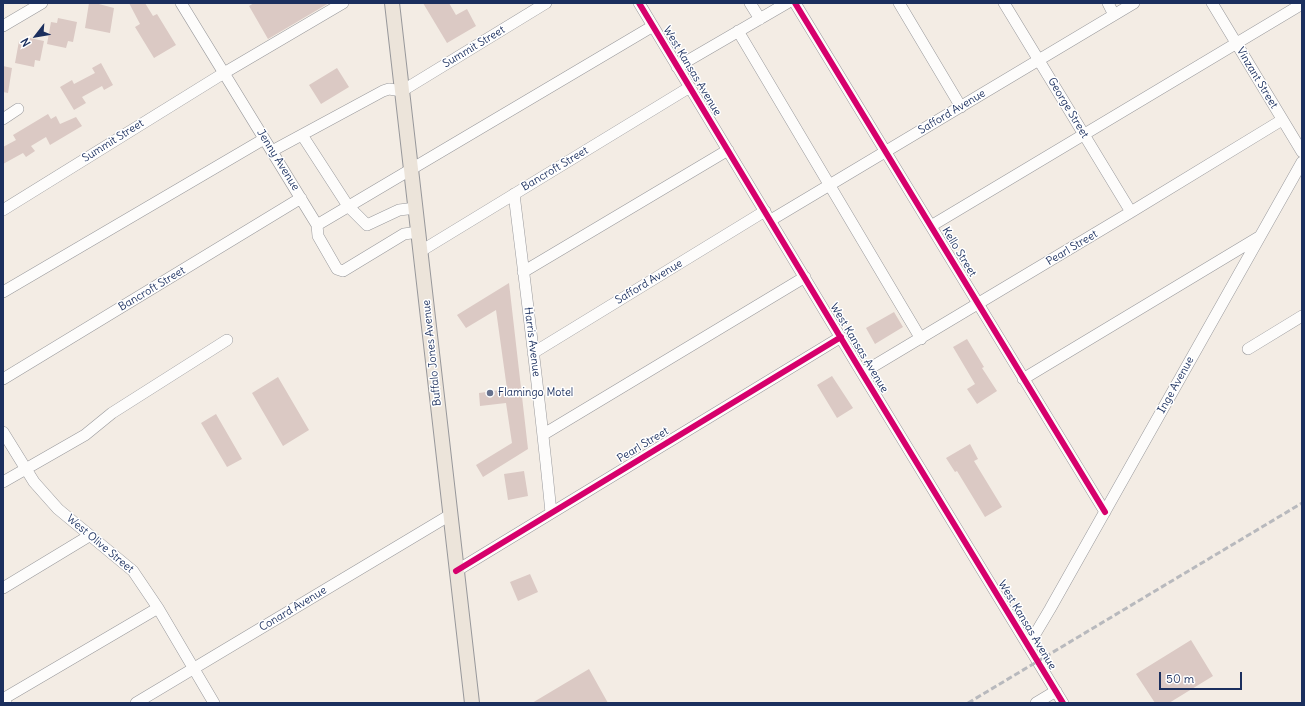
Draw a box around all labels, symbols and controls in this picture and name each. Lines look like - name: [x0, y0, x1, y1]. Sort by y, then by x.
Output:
- north arrow: [16, 16, 56, 56]
- street label: Summit Street: [441, 23, 507, 71]
- street label: West Kansas Avenue: [660, 24, 724, 118]
- text: N: [18, 35, 34, 49]
- street label: Vinzant Street: [1234, 45, 1280, 111]
- street label: George Street: [1045, 75, 1091, 141]
- street label: Safford Avenue: [916, 87, 988, 137]
- street label: Summit Street: [80, 117, 146, 165]
- street label: Jenny Avenue: [254, 127, 302, 193]
- street label: Bancroft Street: [519, 144, 591, 194]
- street label: Kello Street: [939, 225, 979, 279]
- street label: Pearl Street: [1044, 228, 1100, 268]
- street label: Safford Avenue: [613, 257, 685, 307]
- street label: Bancroft Street: [116, 264, 188, 314]
- street label: Buffalo Jones Avenue: [420, 299, 444, 407]
- street label: West Kansas Avenue: [827, 301, 891, 395]
- street label: Harris Avenue: [521, 306, 543, 378]
- street label: Inge Avenue: [1155, 354, 1197, 416]
- place label: Flamingo Motel: [498, 386, 573, 400]
- marker: Flamingo Motel: [485, 388, 495, 398]
- street label: Pearl Street: [615, 425, 671, 465]
- street label: West Olive Street: [64, 512, 136, 576]
- street label: West Kansas Avenue: [995, 578, 1059, 672]
- street label: Conard Avenue: [257, 584, 329, 634]
- scale bar: [1161, 664, 1244, 690]
- text: 50 m: [1166, 671, 1194, 686]

